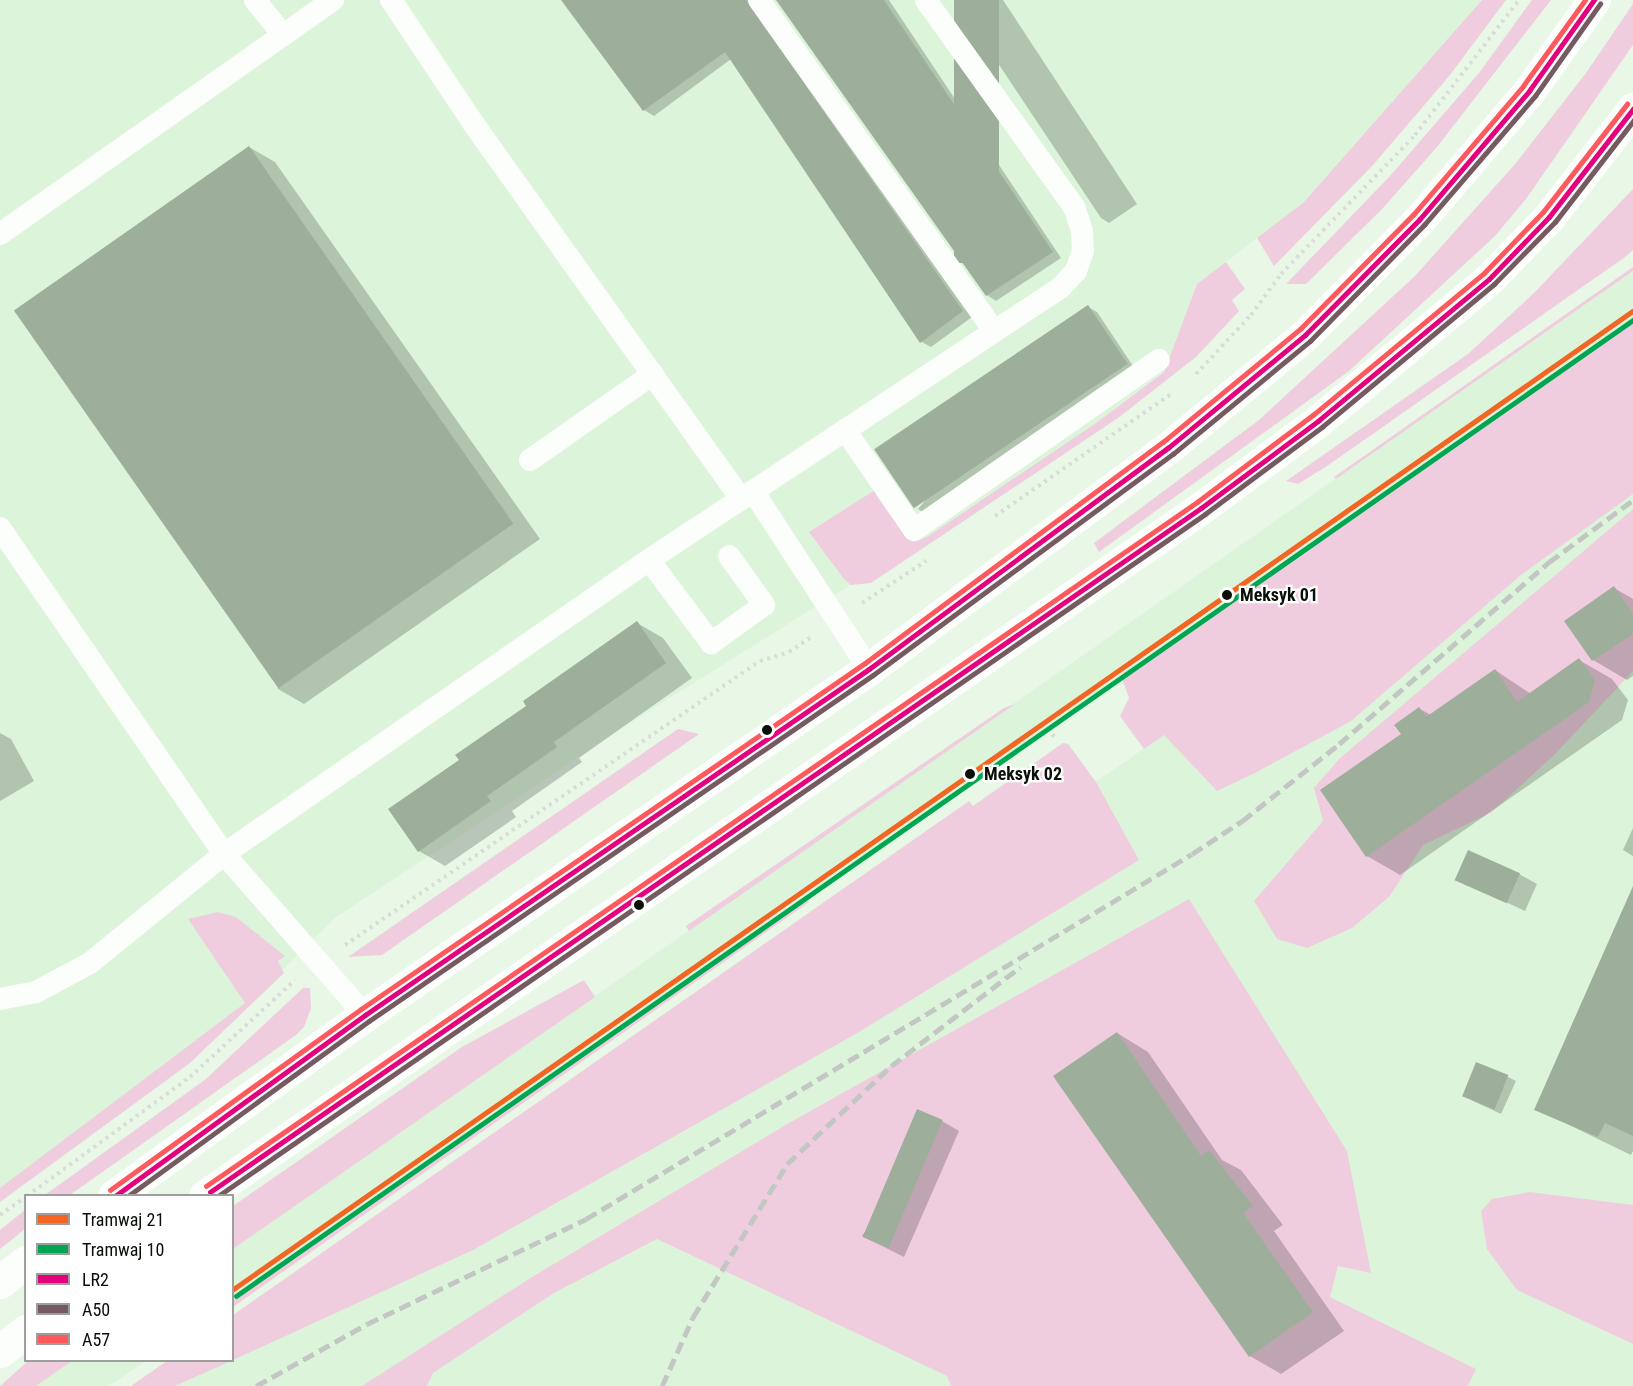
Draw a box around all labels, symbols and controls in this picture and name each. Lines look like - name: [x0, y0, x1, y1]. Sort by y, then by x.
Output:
- place label: Meksyk 01: [1240, 584, 1318, 606]
- marker: Meksyk 01: [1218, 586, 1236, 604]
- unlabelled marker: [761, 724, 773, 736]
- place label: Meksyk 02: [984, 763, 1062, 785]
- marker: Meksyk 02: [961, 765, 979, 783]
- unlabelled marker: [633, 899, 645, 911]
- legend: [24, 1194, 234, 1362]
- text: Tramwaj 21: [82, 1209, 164, 1230]
- text: Tramwaj 10: [82, 1239, 164, 1260]
- text: LR2: [82, 1269, 109, 1290]
- text: A50: [82, 1299, 110, 1320]
- text: A57: [82, 1329, 110, 1350]

